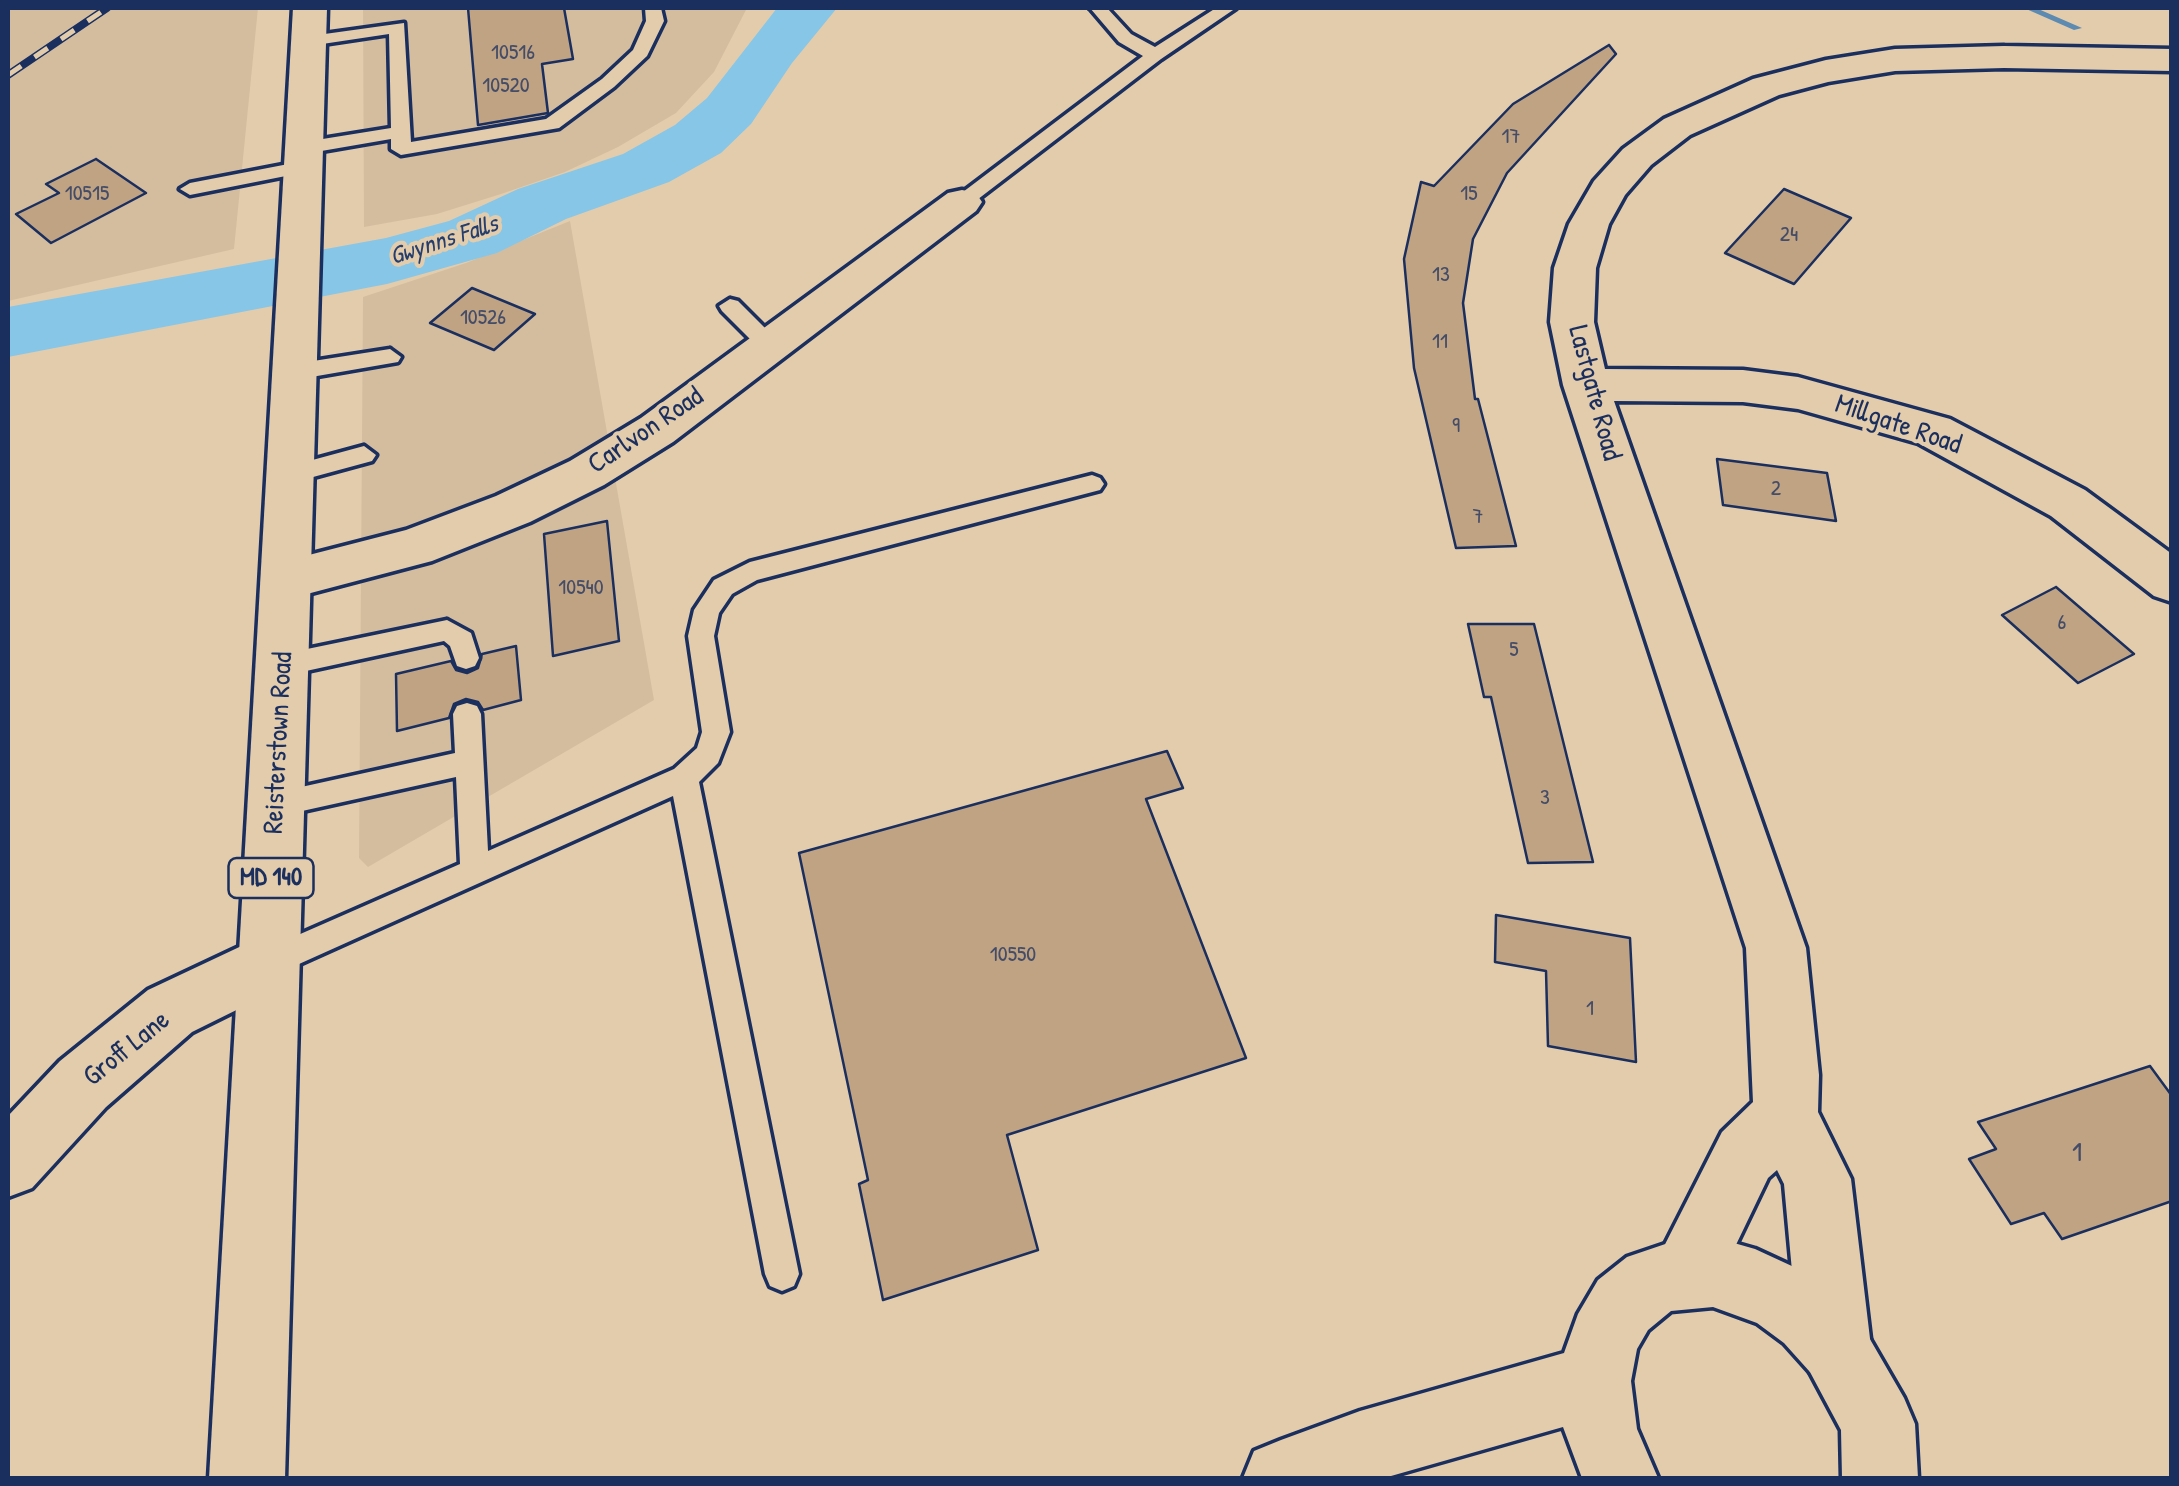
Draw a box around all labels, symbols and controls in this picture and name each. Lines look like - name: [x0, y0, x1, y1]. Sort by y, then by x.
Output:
- house number: 10516: [491, 40, 535, 66]
- house number: 10520: [482, 73, 530, 99]
- house number: 17: [1502, 124, 1520, 150]
- house number: 10515: [65, 181, 109, 207]
- house number: 15: [1460, 181, 1478, 207]
- water label: Gwynns Falls: [386, 209, 502, 273]
- house number: 24: [1780, 222, 1798, 248]
- house number: 13: [1432, 262, 1450, 288]
- house number: 10526: [460, 305, 506, 331]
- street label: Lastgate Road: [1560, 322, 1628, 464]
- house number: 11: [1432, 329, 1448, 355]
- street label: Carlvon Road: [582, 380, 710, 482]
- street label: Millgate Road: [1830, 388, 1966, 462]
- house number: 9: [1452, 413, 1460, 439]
- house number: 2: [1771, 476, 1781, 502]
- house number: 7: [1473, 504, 1483, 530]
- house number: 10540: [558, 575, 604, 601]
- house number: 6: [2058, 610, 2066, 636]
- house number: 5: [1509, 637, 1519, 663]
- street label: Reisterstown Road: [257, 651, 301, 835]
- house number: 3: [1540, 785, 1550, 811]
- road number: MD 140: [228, 858, 314, 898]
- house number: 10550: [990, 942, 1036, 968]
- house number: 1: [1586, 996, 1594, 1022]
- street label: Groff Lane: [77, 1004, 177, 1094]
- house number: 1: [2072, 1137, 2082, 1171]

